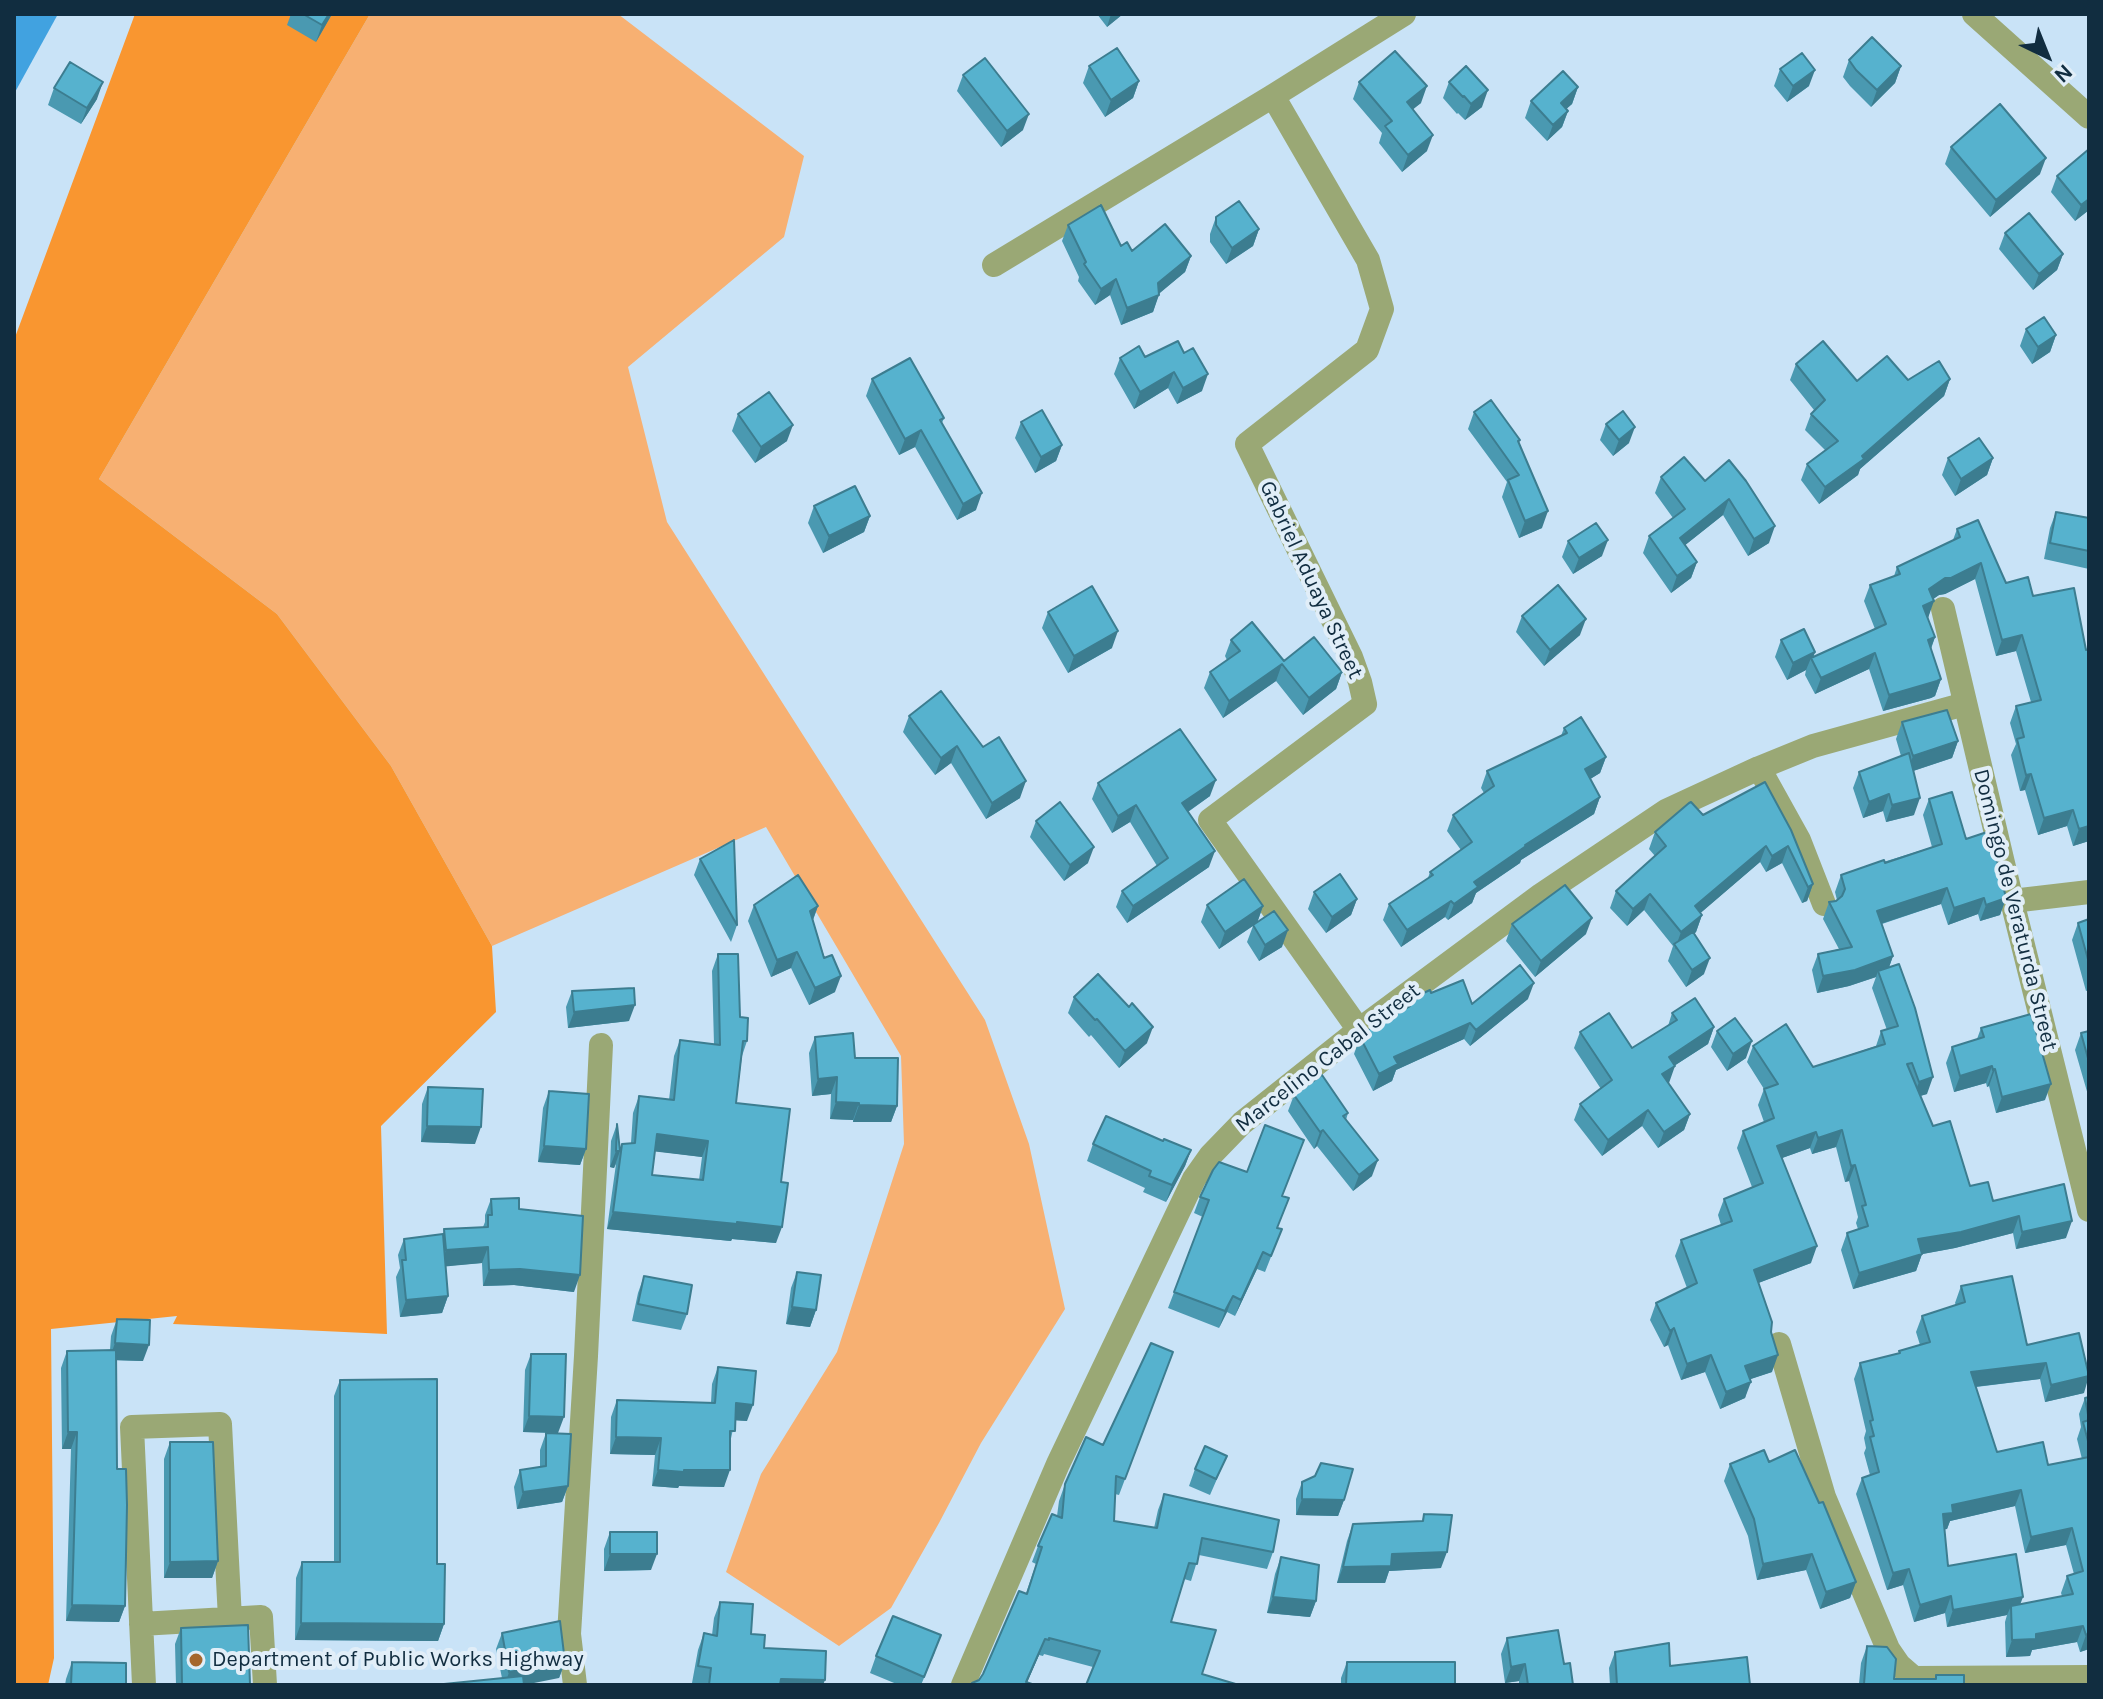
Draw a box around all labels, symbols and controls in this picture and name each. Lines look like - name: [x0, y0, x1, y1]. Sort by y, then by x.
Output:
- north arrow: [2007, 16, 2087, 96]
- text: N: [2049, 59, 2078, 88]
- street label: Gabriel Aduaya Street: [1253, 477, 1369, 683]
- street label: Domingo de Veraturda Street: [1967, 766, 2063, 1054]
- street label: Marcelino Cabal Street: [1230, 978, 1426, 1138]
- place label: Department of Public Works Highway: [212, 1647, 584, 1673]
- marker: Department of Public Works Highway: [187, 1651, 205, 1669]

